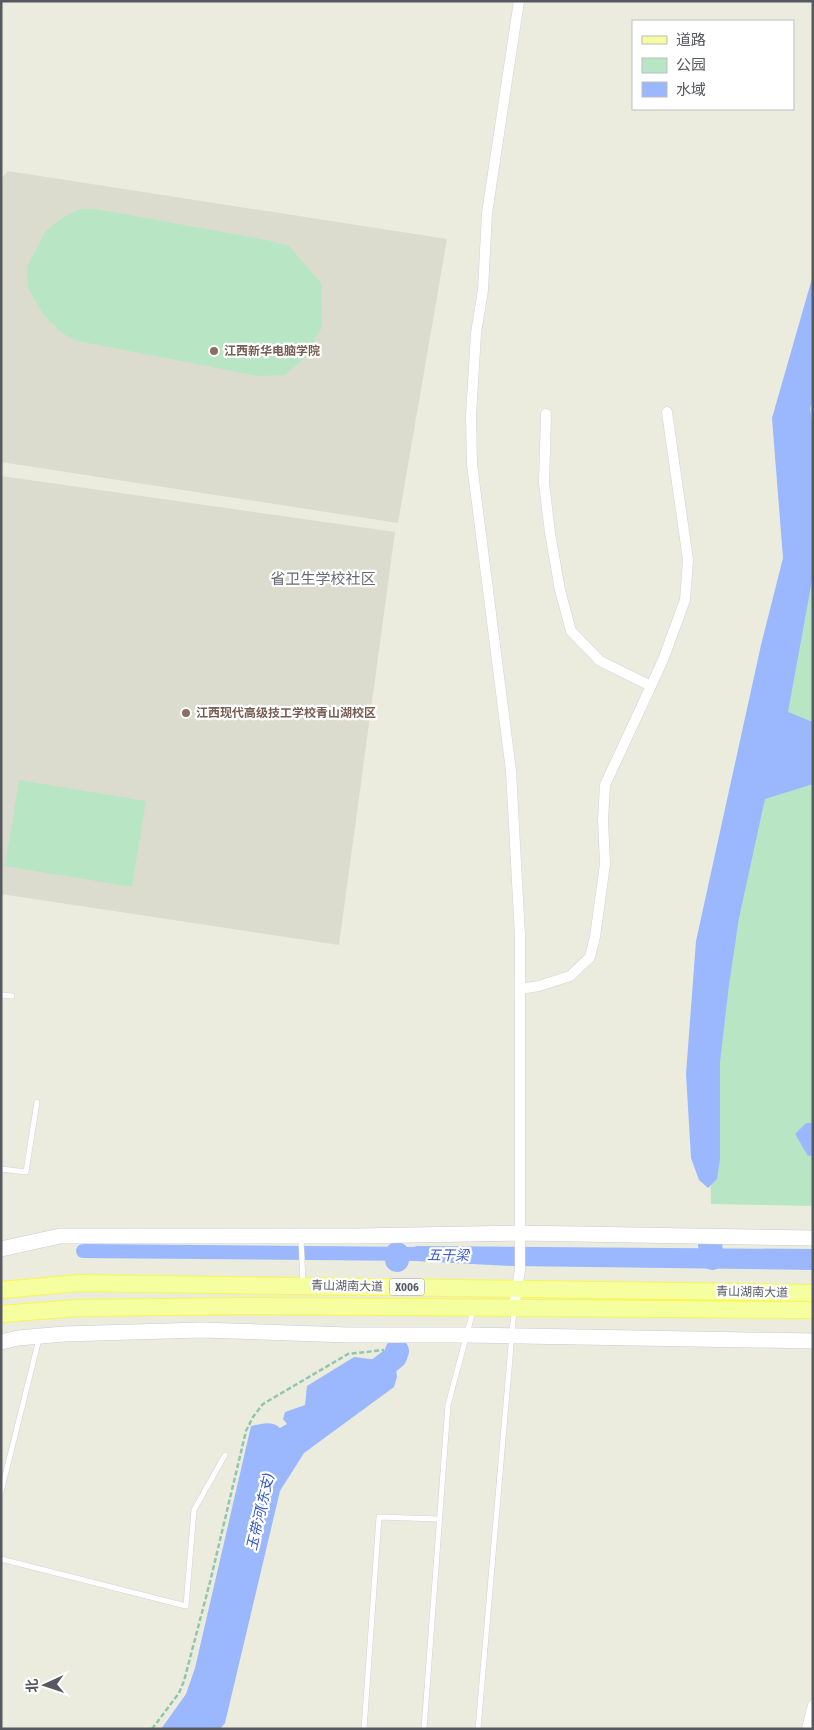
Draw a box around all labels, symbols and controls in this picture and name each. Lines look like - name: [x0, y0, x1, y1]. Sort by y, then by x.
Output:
- legend: [632, 20, 794, 110]
- text: 道路: [676, 31, 706, 49]
- text: 公园: [676, 56, 706, 74]
- text: 水域: [676, 81, 706, 99]
- place label: 江西新华电脑学院: [224, 344, 320, 358]
- marker: 江西新华电脑学院: [208, 345, 220, 357]
- district label: 省卫生学校社区: [270, 570, 376, 588]
- place label: 江西现代高级技工学校青山湖校区: [196, 706, 376, 720]
- marker: 江西现代高级技工学校青山湖校区: [180, 707, 192, 719]
- water label: 五干梁: [427, 1247, 471, 1264]
- street label: 青山湖南大道: [311, 1278, 383, 1294]
- road number: X006: [390, 1278, 424, 1295]
- street label: 青山湖南大道: [716, 1284, 788, 1300]
- water label: 玉带河(东支): [243, 1472, 278, 1552]
- north arrow: [20, 1660, 70, 1710]
- text: 北: [24, 1678, 41, 1693]

